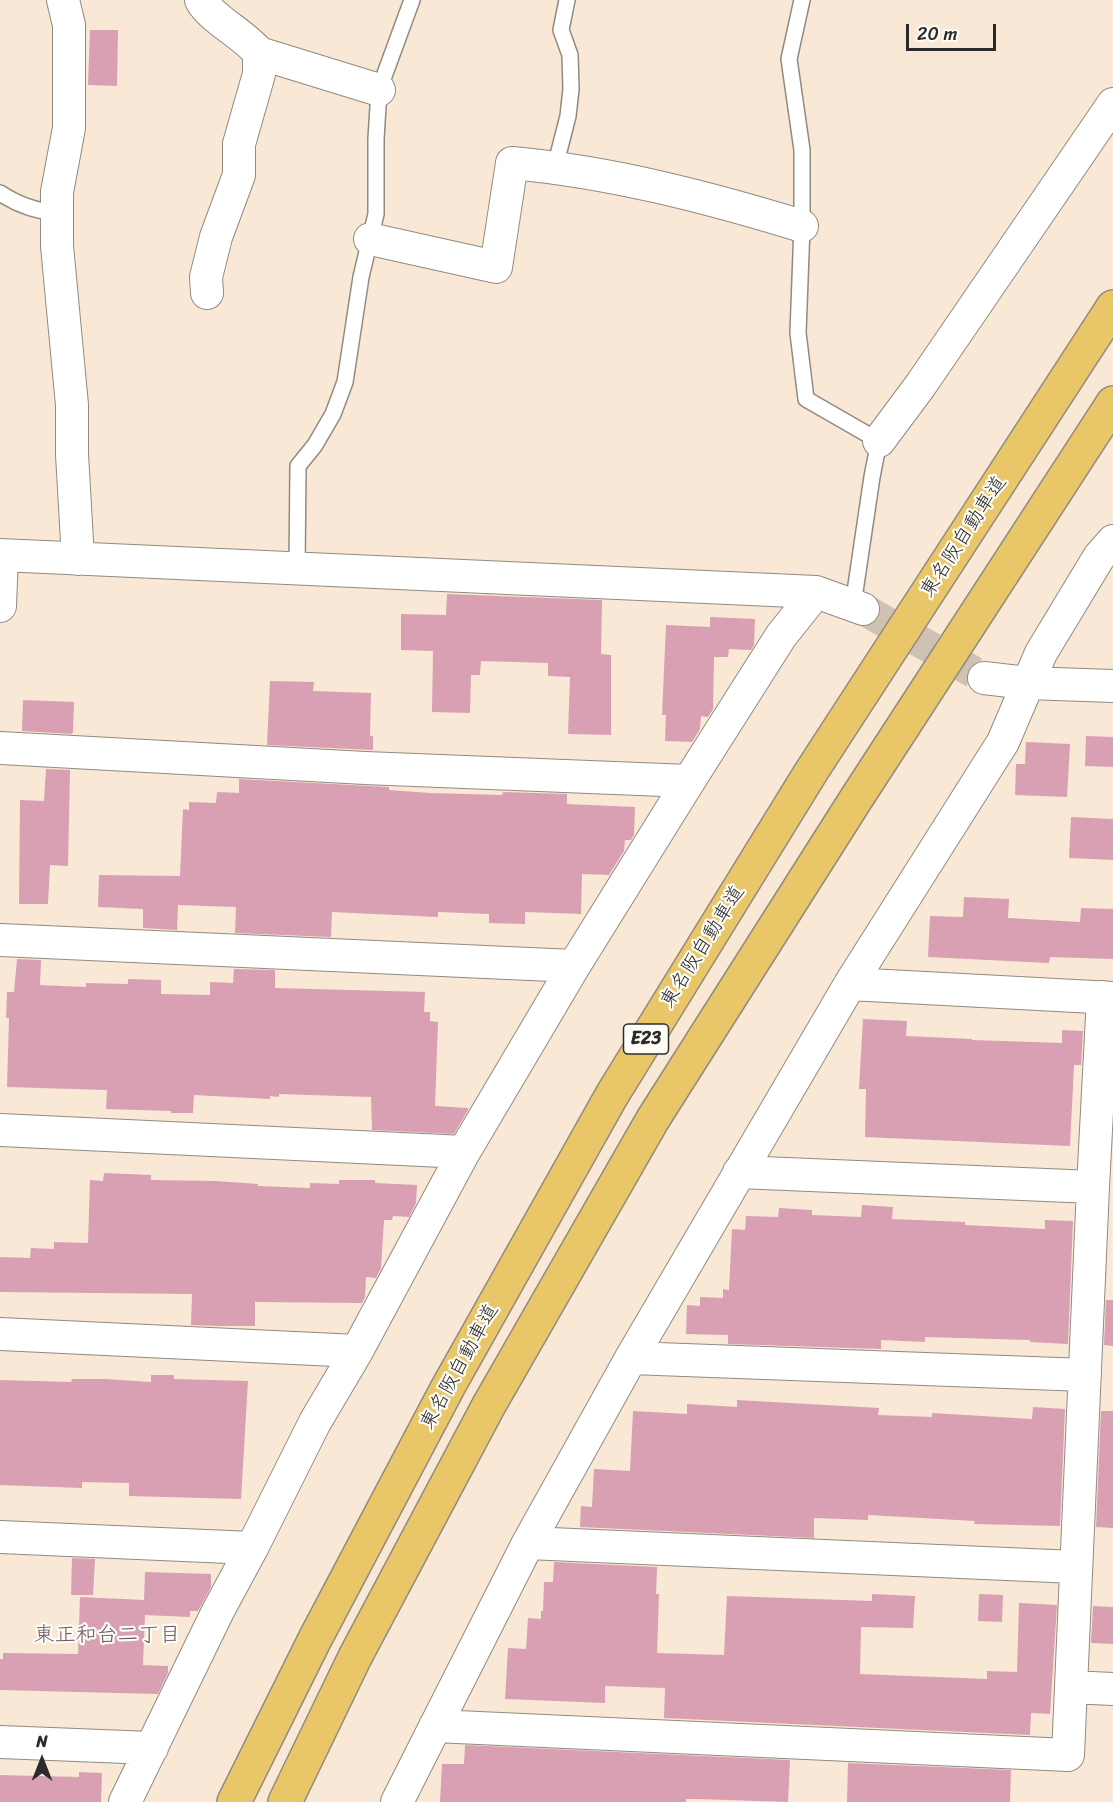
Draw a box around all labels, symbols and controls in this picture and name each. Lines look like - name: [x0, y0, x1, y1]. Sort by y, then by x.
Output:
- scale bar: [909, 12, 999, 50]
- text: 20 m: [917, 18, 957, 50]
- street label: 東名阪自動車道: [916, 472, 1012, 602]
- street label: 東名阪自動車道: [656, 881, 750, 1013]
- road number: E23: [624, 1024, 668, 1054]
- street label: 東名阪自動車道: [416, 1300, 504, 1434]
- district label: 東正和台二丁目: [34, 1623, 180, 1649]
- text: N: [36, 1727, 48, 1756]
- north arrow: [12, 1730, 72, 1790]

